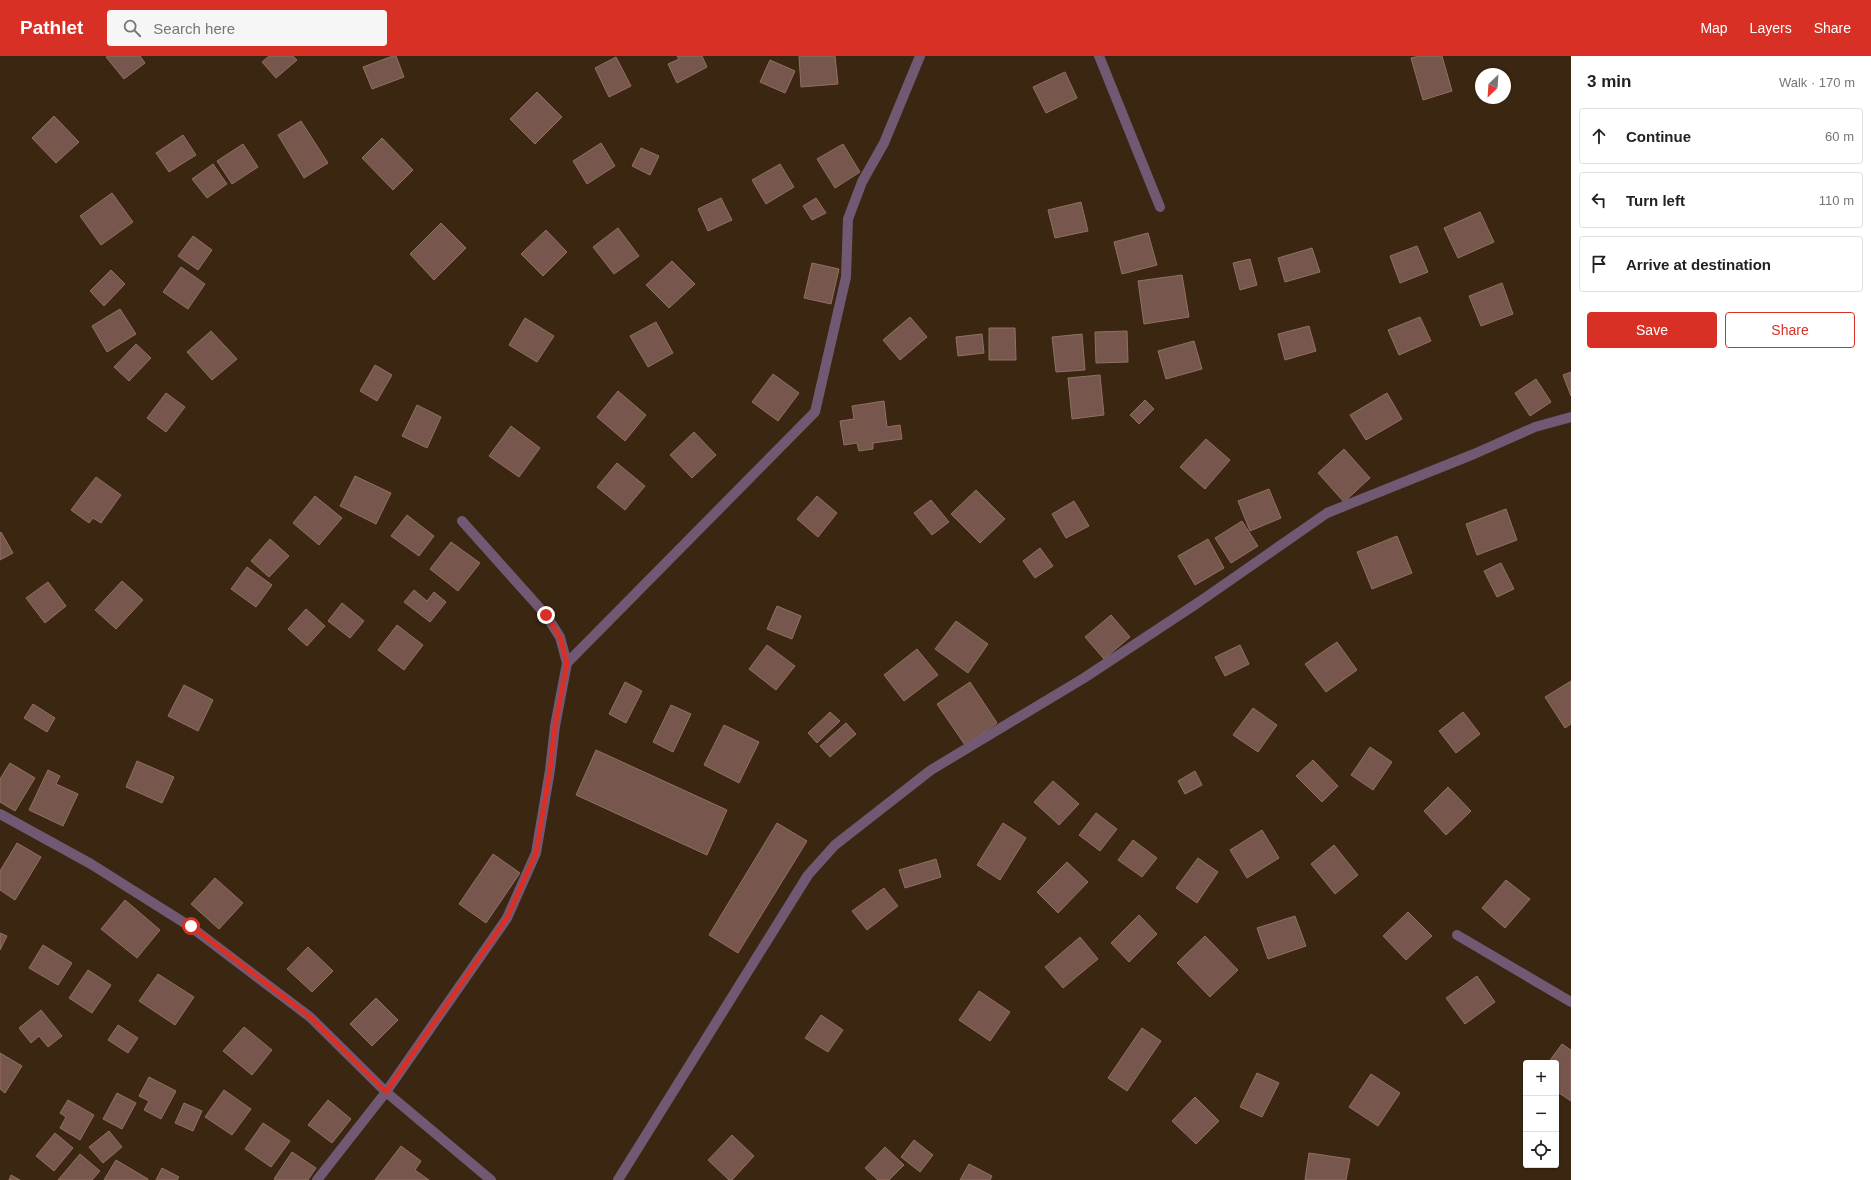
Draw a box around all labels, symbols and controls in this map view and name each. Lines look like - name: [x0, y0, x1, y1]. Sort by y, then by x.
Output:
- search box: [107, 10, 387, 46]
- text: Pathlet: [20, 17, 83, 38]
- icon: search: [121, 17, 143, 39]
- text: Search here: [153, 20, 235, 37]
- text: Map: [1700, 20, 1728, 36]
- text: Layers: [1750, 20, 1792, 36]
- text: Share: [1814, 20, 1851, 36]
- north arrow: [1475, 68, 1511, 104]
- text: 3 min: [1587, 72, 1631, 91]
- text: Walk · 170 m: [1779, 75, 1855, 90]
- icon: ahead: [1588, 125, 1610, 147]
- text: Continue: [1626, 128, 1691, 145]
- text: 60 m: [1825, 129, 1854, 144]
- icon: left: [1588, 189, 1610, 211]
- text: Turn left: [1626, 192, 1685, 209]
- text: 110 m: [1819, 193, 1854, 208]
- icon: arrive: [1588, 253, 1610, 275]
- text: Arrive at destination: [1626, 256, 1771, 273]
- button: Save: [1587, 312, 1717, 348]
- button: Share: [1725, 312, 1855, 348]
- route end: [537, 606, 555, 624]
- route start: [182, 917, 200, 935]
- map controls: [1523, 1060, 1559, 1168]
- button: +: [1523, 1060, 1559, 1096]
- button: −: [1523, 1096, 1559, 1132]
- button: locate: [1523, 1132, 1559, 1168]

